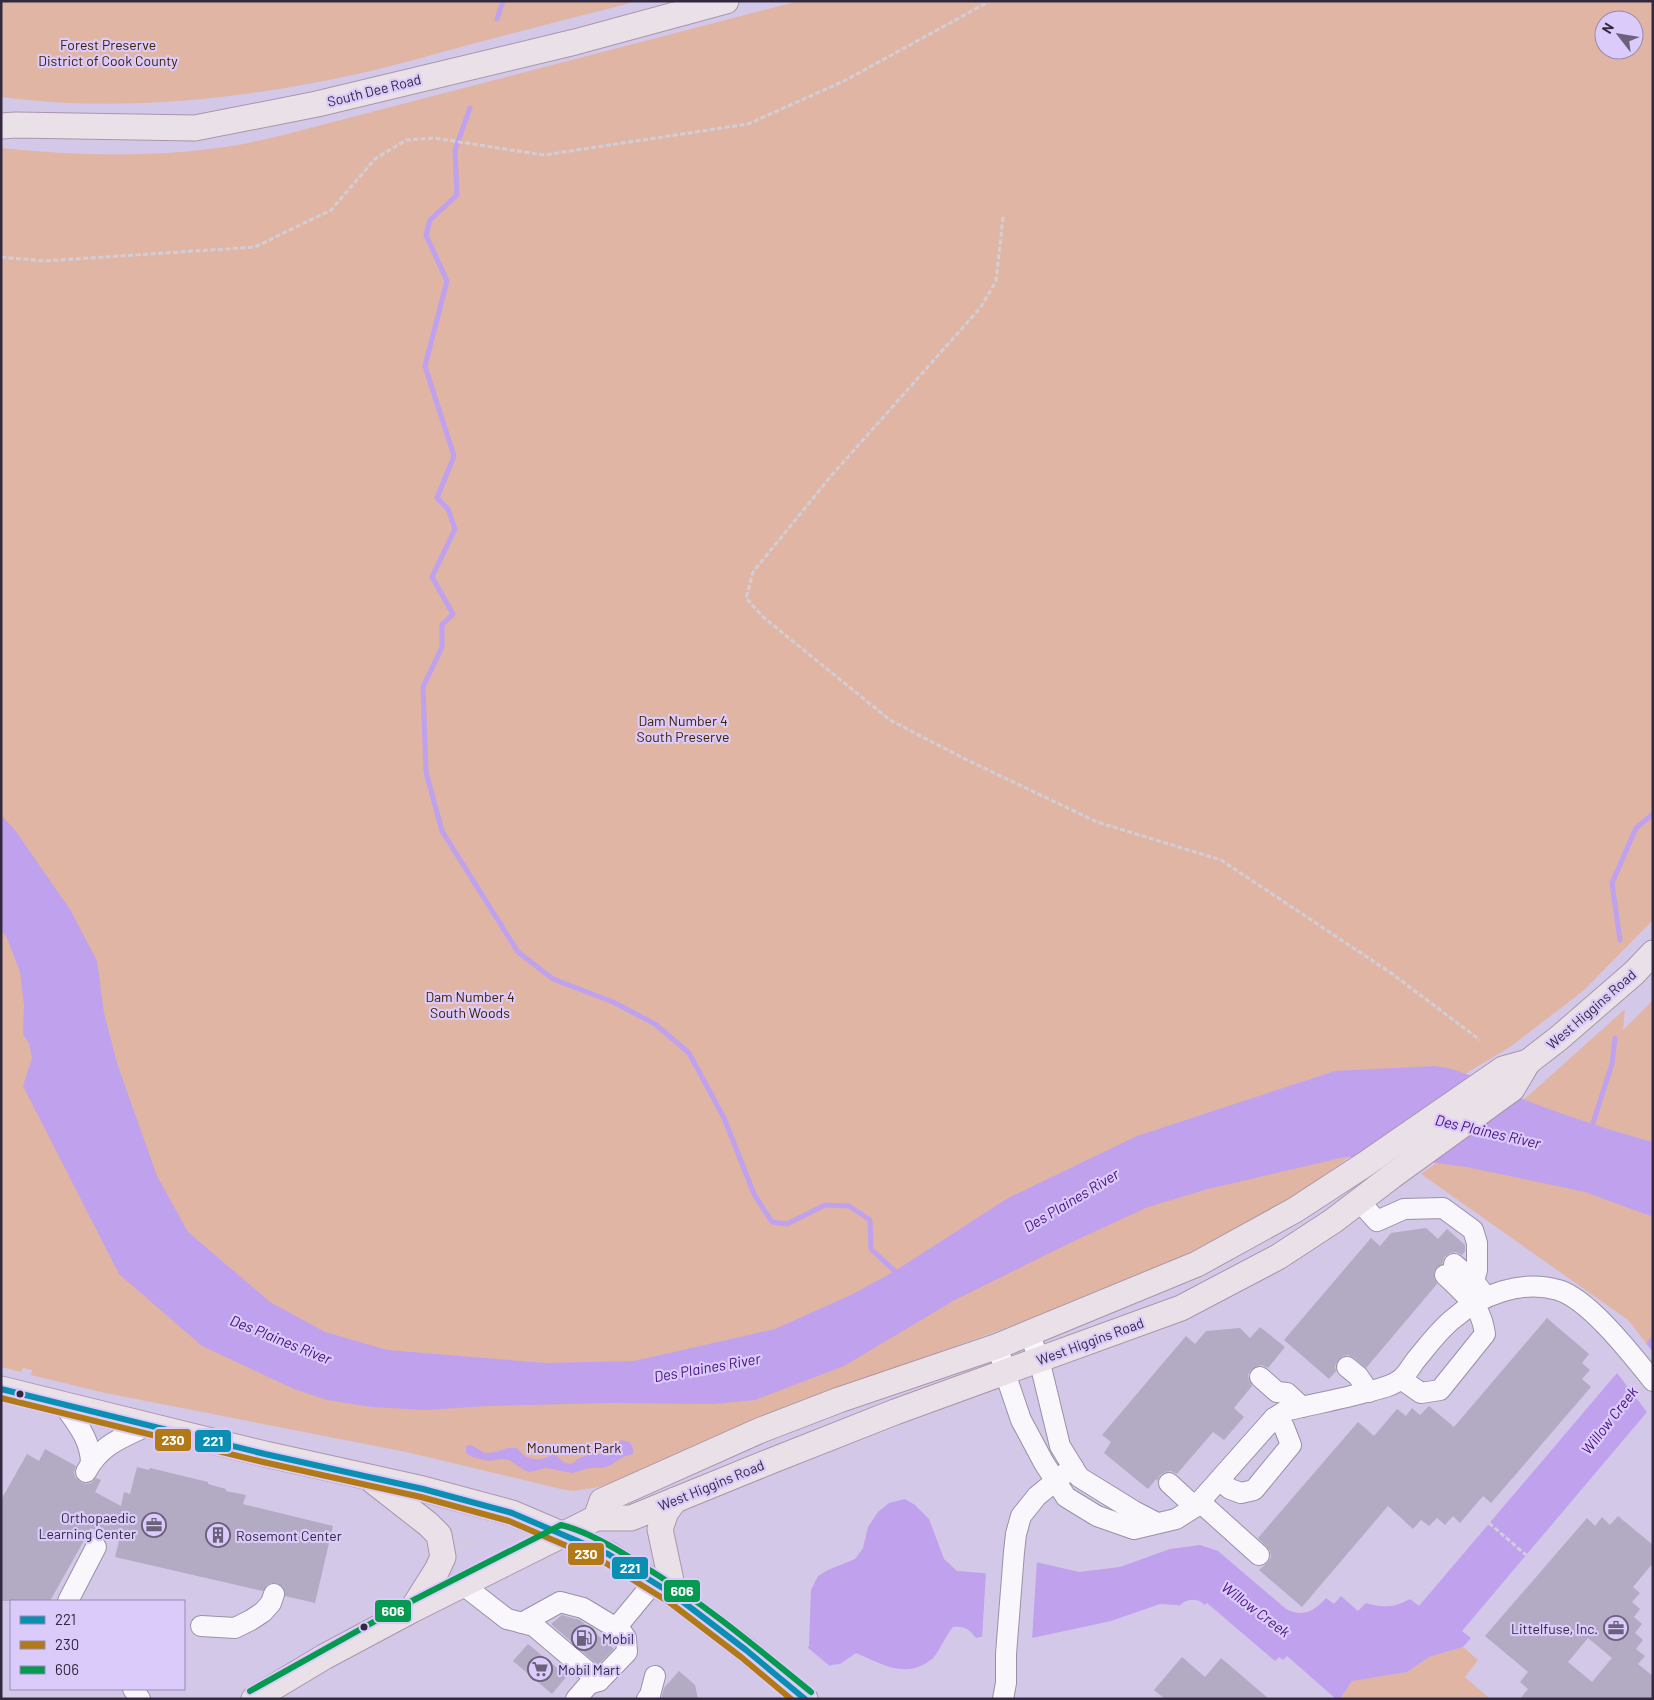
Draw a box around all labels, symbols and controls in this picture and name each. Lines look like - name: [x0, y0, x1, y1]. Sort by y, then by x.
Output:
- north arrow: [1594, 10, 1644, 60]
- text: N: [1598, 20, 1617, 36]
- park label: Forest Preserve District of Cook County: [38, 36, 178, 69]
- street label: South Dee Road: [325, 70, 423, 110]
- park label: Dam Number 4 South Preserve: [637, 712, 729, 745]
- street label: West Higgins Road: [1543, 966, 1639, 1052]
- park label: Dam Number 4 South Woods: [425, 988, 515, 1021]
- water label: Des Plaines River: [1433, 1110, 1543, 1152]
- water label: Des Plaines River: [1020, 1164, 1122, 1235]
- water label: Des Plaines River: [228, 1310, 335, 1368]
- street label: West Higgins Road: [1034, 1314, 1146, 1368]
- water label: Des Plaines River: [652, 1349, 762, 1385]
- water label: Willow Creek: [1577, 1382, 1641, 1457]
- unlabelled marker: [15, 1389, 25, 1399]
- line badge: 230: [154, 1428, 192, 1452]
- line badge: 221: [194, 1429, 232, 1453]
- text: 230: [161, 1431, 185, 1448]
- text: 221: [203, 1432, 223, 1449]
- park label: Monument Park: [527, 1439, 621, 1456]
- street label: West Higgins Road: [655, 1456, 767, 1514]
- place label: Orthopaedic Learning Center: [39, 1509, 136, 1542]
- office icon: Orthopaedic Learning Center: [141, 1512, 167, 1538]
- building icon: Rosemont Center: [205, 1522, 231, 1548]
- place label: Rosemont Center: [236, 1527, 342, 1544]
- line badge: 230: [567, 1542, 605, 1566]
- text: 230: [574, 1545, 598, 1562]
- line badge: 221: [611, 1556, 649, 1580]
- text: 221: [620, 1559, 640, 1576]
- water label: Willow Creek: [1218, 1577, 1294, 1641]
- line badge: 606: [663, 1579, 701, 1603]
- text: 606: [670, 1582, 694, 1599]
- line badge: 606: [374, 1599, 412, 1623]
- legend: [10, 1600, 185, 1690]
- text: 606: [381, 1602, 405, 1619]
- text: 221: [55, 1610, 76, 1628]
- office icon: Littelfuse, Inc.: [1603, 1615, 1629, 1641]
- place label: Littelfuse, Inc.: [1511, 1620, 1598, 1637]
- unlabelled marker: [359, 1622, 369, 1632]
- fuel station icon: Mobil: [571, 1625, 597, 1651]
- place label: Mobil: [602, 1630, 634, 1647]
- text: 230: [55, 1635, 79, 1653]
- supermarket icon: Mobil Mart: [527, 1656, 553, 1682]
- text: 606: [55, 1660, 79, 1678]
- place label: Mobil Mart: [558, 1661, 620, 1678]

